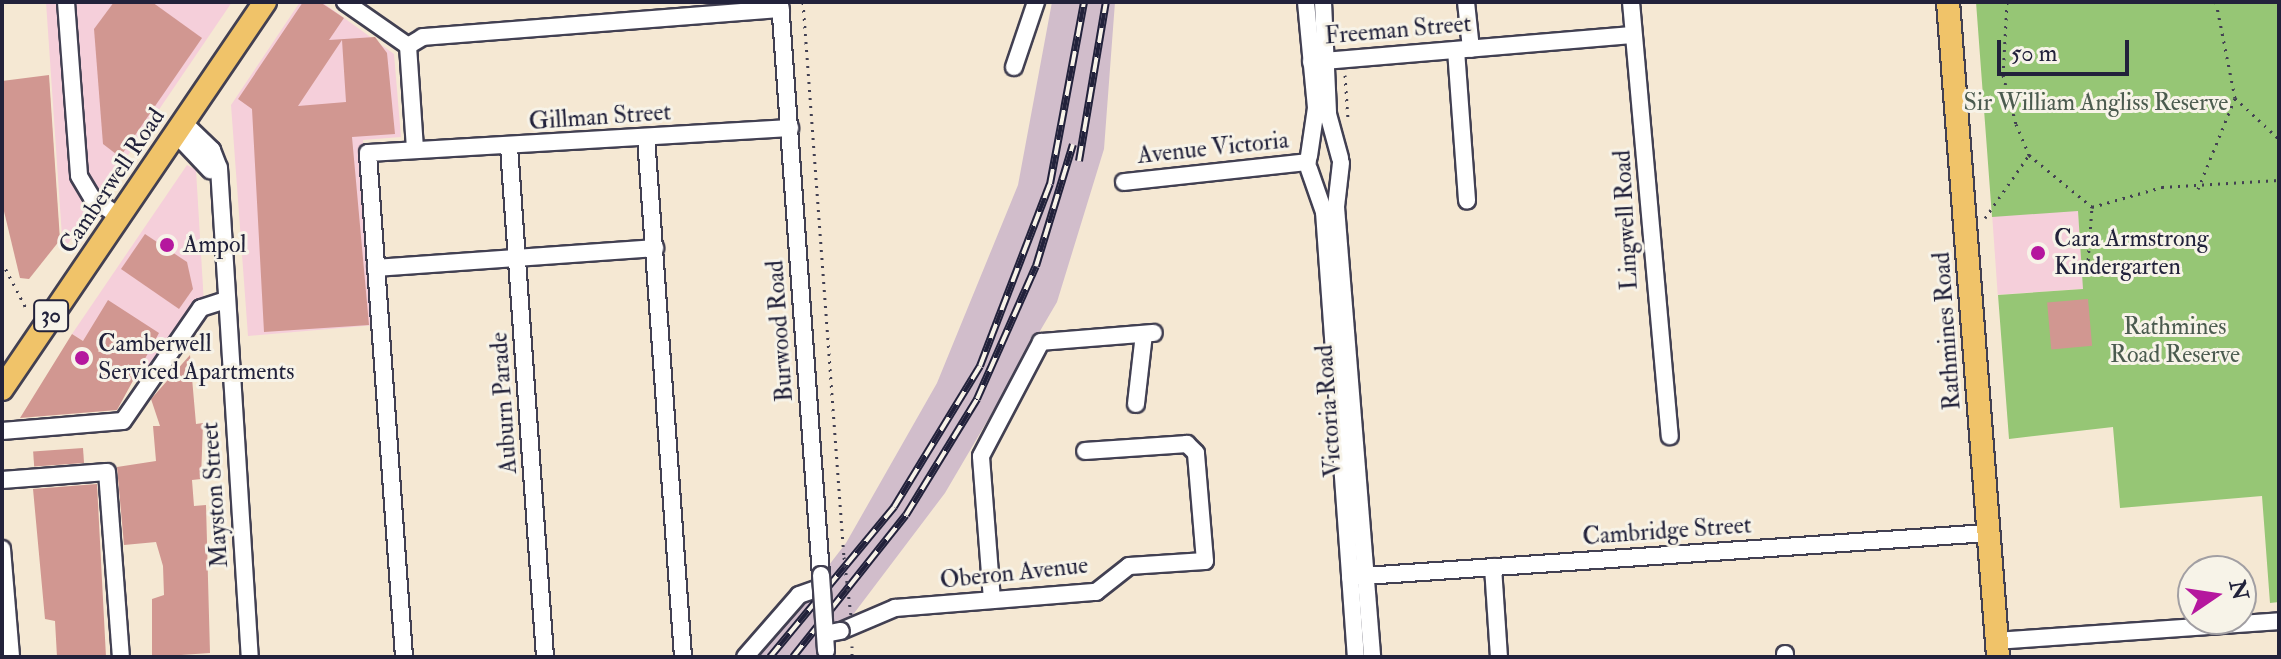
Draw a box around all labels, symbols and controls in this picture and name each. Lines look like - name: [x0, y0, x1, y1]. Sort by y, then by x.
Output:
- street label: Freeman Street: [1323, 9, 1473, 51]
- scale bar: [2001, 24, 2133, 74]
- text: 50 m: [2011, 38, 2057, 69]
- park label: Sir William Angliss Reserve: [1964, 89, 2228, 117]
- street label: Gillman Street: [528, 98, 672, 136]
- street label: Camberwell Road: [53, 103, 171, 259]
- street label: Avenue Victoria: [1136, 126, 1290, 170]
- street label: Lingwell Road: [1608, 149, 1644, 291]
- place label: Cara Armstrong Kindergarten: [2054, 225, 2209, 281]
- place label: Ampol: [183, 231, 247, 259]
- marker: Ampol: [158, 236, 176, 254]
- marker: Cara Armstrong Kindergarten: [2029, 244, 2047, 262]
- street label: Rathmines Road: [1927, 251, 1967, 411]
- street label: Burwood Road: [761, 259, 799, 403]
- road number: 30: [33, 298, 69, 334]
- park label: Rathmines Road Reserve: [2110, 313, 2240, 369]
- place label: Camberwell Serviced Apartments: [98, 330, 295, 386]
- street label: Auburn Parade: [485, 331, 523, 475]
- street label: Victoria Road: [1310, 344, 1348, 478]
- marker: Camberwell Serviced Apartments: [73, 349, 91, 367]
- street label: Mayston Street: [196, 421, 234, 569]
- street label: Cambridge Street: [1582, 511, 1752, 551]
- street label: Oberon Avenue: [939, 551, 1089, 595]
- north arrow: [2177, 555, 2257, 635]
- text: N: [2223, 577, 2254, 603]

